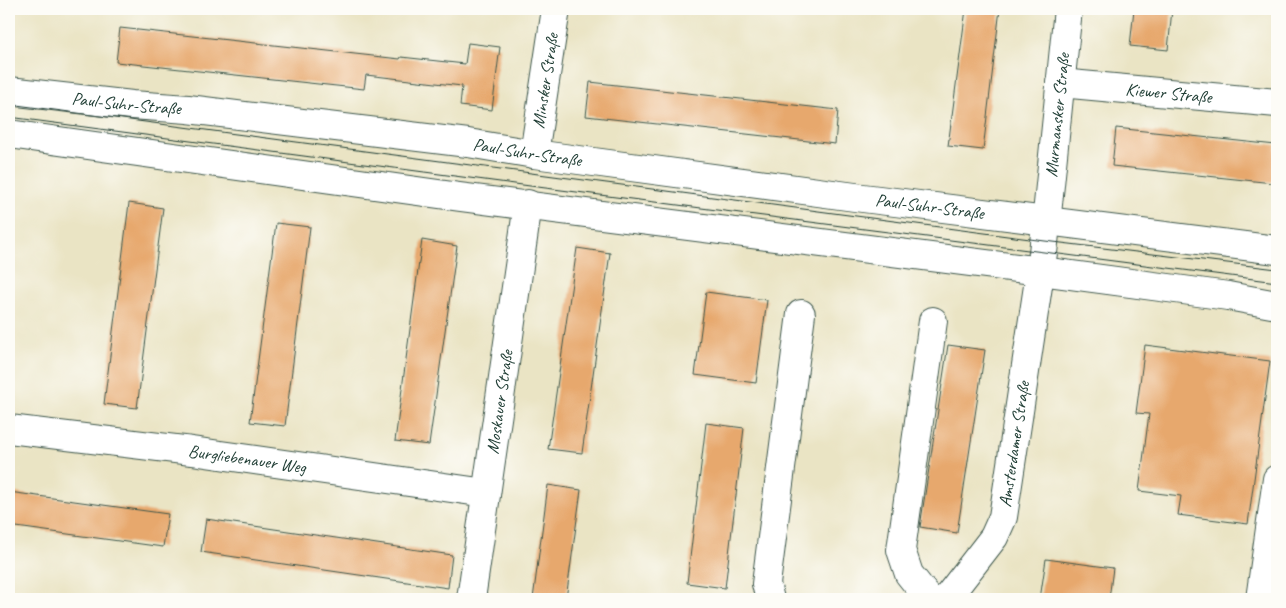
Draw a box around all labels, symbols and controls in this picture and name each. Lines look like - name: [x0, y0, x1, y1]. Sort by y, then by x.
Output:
- street label: Minsker Straße: [527, 31, 563, 130]
- street label: Murmansker Straße: [1040, 51, 1075, 178]
- street label: Kiewer Straße: [1125, 78, 1214, 108]
- street label: Paul-Suhr-Straße: [71, 87, 183, 120]
- street label: Paul-Suhr-Straße: [471, 133, 584, 171]
- street label: Paul-Suhr-Straße: [874, 189, 986, 224]
- street label: Moskauer Straße: [481, 348, 518, 455]
- street label: Amsterdamer Straße: [994, 379, 1035, 509]
- street label: Burgliebenauer Weg: [187, 440, 309, 478]

